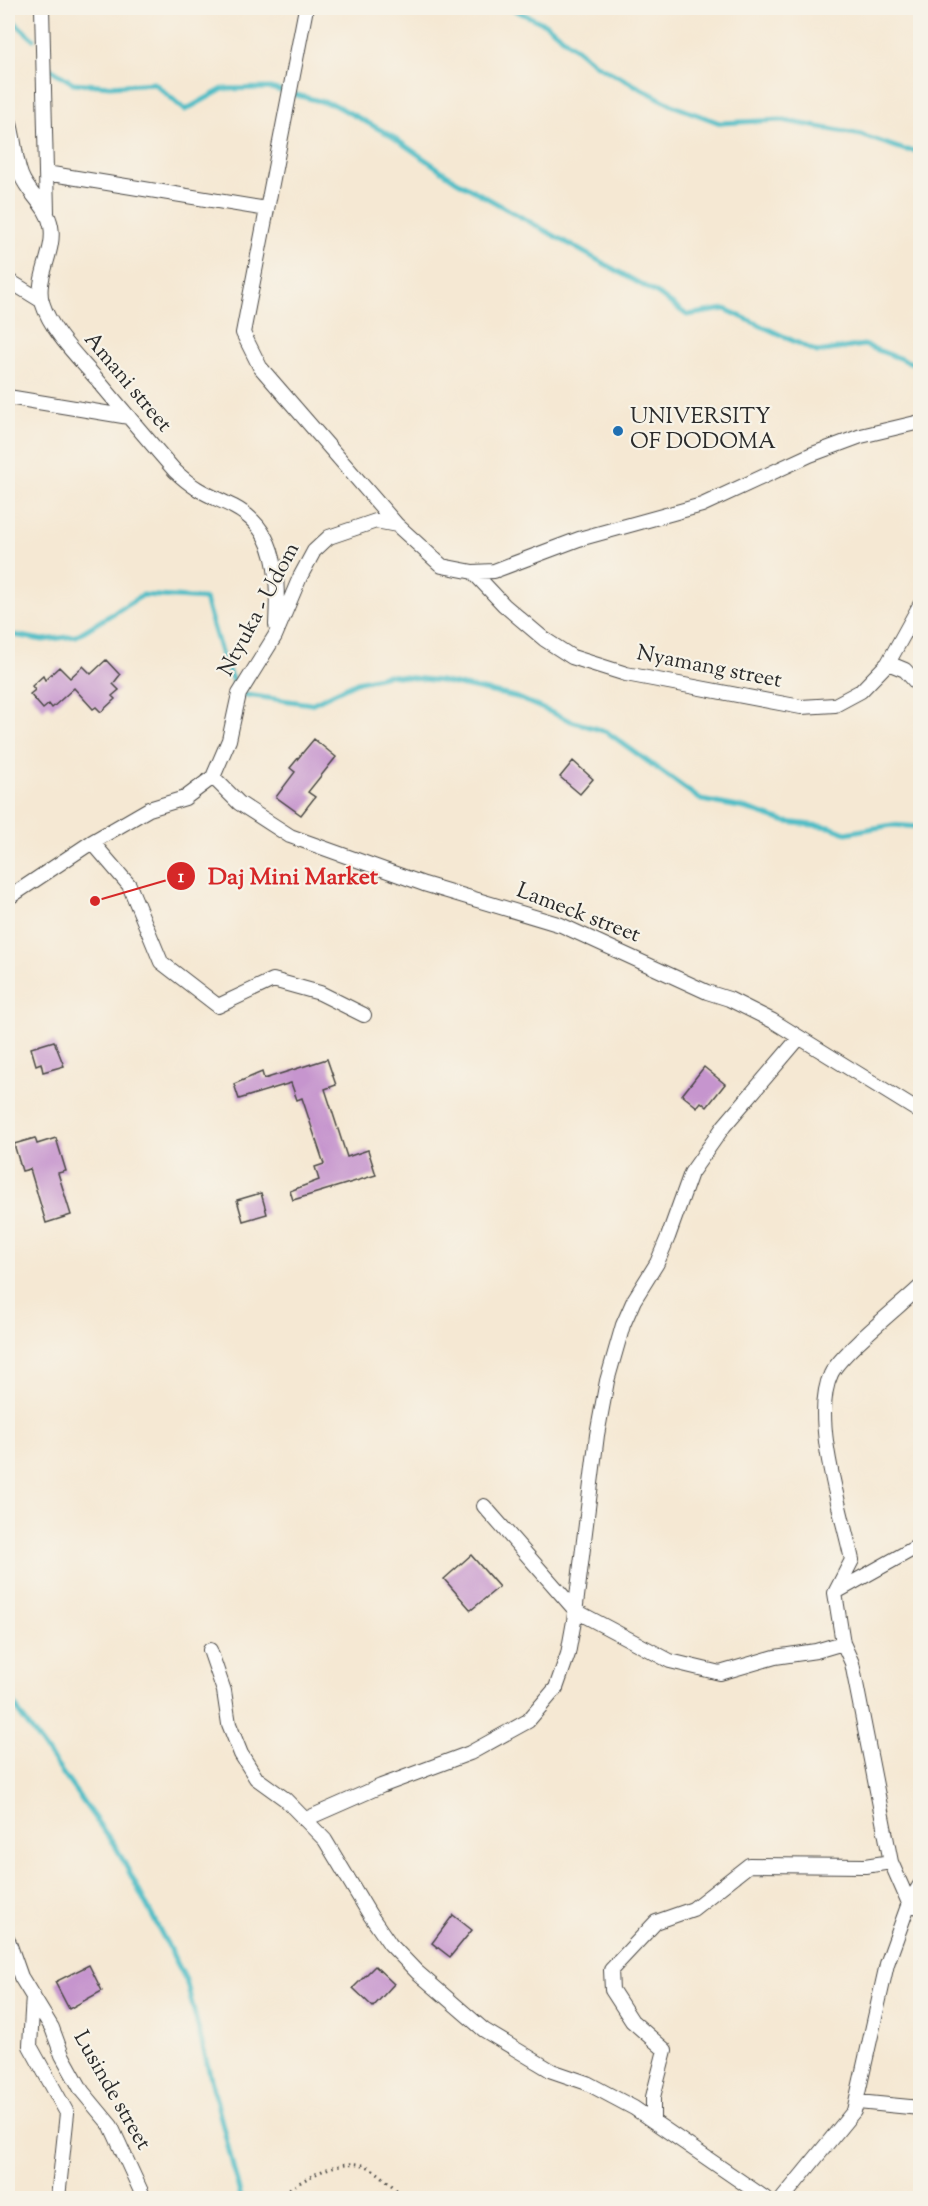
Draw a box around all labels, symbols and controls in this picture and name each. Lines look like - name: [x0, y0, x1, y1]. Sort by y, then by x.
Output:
- street label: Amani street: [75, 326, 179, 441]
- place label: UNIVERSITY OF DODOMA: [630, 402, 776, 459]
- marker: UNIVERSITY OF DODOMA: [611, 424, 625, 438]
- street label: Ntyuka - Udom: [211, 537, 309, 683]
- street label: Nyamang street: [634, 638, 785, 698]
- callout: Daj Mini Market: [166, 855, 390, 897]
- text: Daj Mini Market: [208, 861, 379, 895]
- text: 1: [178, 865, 185, 891]
- street label: Lameck street: [511, 876, 645, 952]
- street label: Lusinde street: [64, 2025, 158, 2157]

